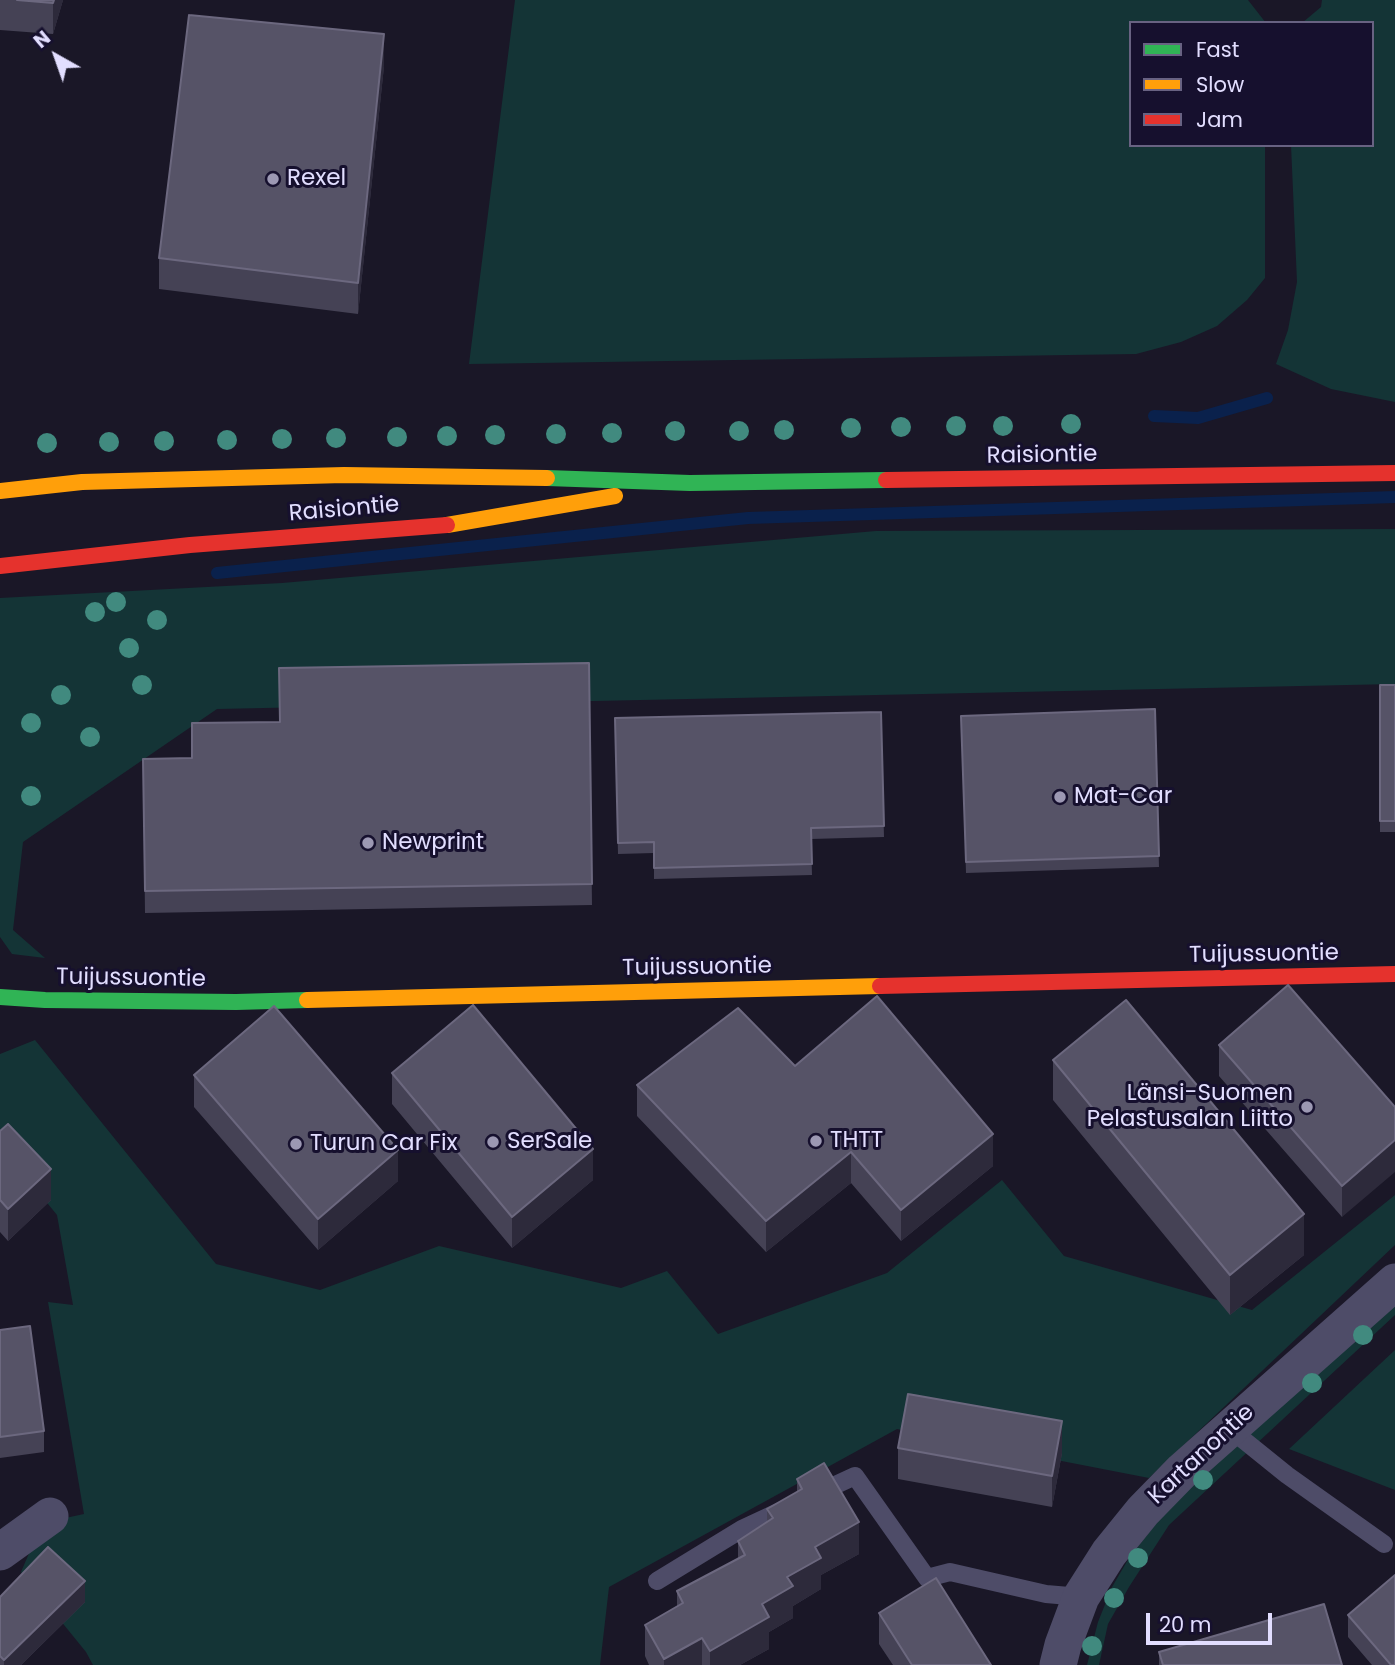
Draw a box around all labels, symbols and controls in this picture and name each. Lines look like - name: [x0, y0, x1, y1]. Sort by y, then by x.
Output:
- north arrow: [21, 21, 91, 91]
- legend: [1129, 21, 1374, 147]
- text: N: [28, 25, 56, 54]
- text: Fast: [1196, 35, 1239, 64]
- text: Slow: [1196, 70, 1244, 99]
- text: Jam: [1196, 105, 1243, 134]
- place label: Rexel: [287, 165, 346, 193]
- marker: Rexel: [265, 171, 281, 187]
- street label: Raisiontie: [986, 441, 1098, 471]
- street label: Raisiontie: [288, 491, 400, 529]
- place label: Mat-Car: [1074, 783, 1172, 811]
- marker: Mat-Car: [1052, 789, 1068, 805]
- place label: Newprint: [382, 829, 484, 857]
- marker: Newprint: [360, 835, 376, 851]
- street label: Tuijussuontie: [1189, 940, 1339, 970]
- street label: Tuijussuontie: [622, 953, 772, 983]
- street label: Tuijussuontie: [56, 964, 206, 994]
- place label: Länsi-Suomen Pelastusalan Liitto: [1087, 1080, 1293, 1134]
- marker: Länsi-Suomen Pelastusalan Liitto: [1299, 1099, 1315, 1115]
- place label: THTT: [830, 1127, 883, 1155]
- place label: SerSale: [507, 1128, 592, 1156]
- place label: Turun Car Fix: [310, 1130, 458, 1158]
- marker: THTT: [808, 1133, 824, 1149]
- marker: SerSale: [485, 1134, 501, 1150]
- marker: Turun Car Fix: [288, 1136, 304, 1152]
- street label: Kartanontie: [1143, 1399, 1261, 1511]
- scale bar: [1150, 1598, 1276, 1642]
- text: 20 m: [1159, 1610, 1212, 1639]

